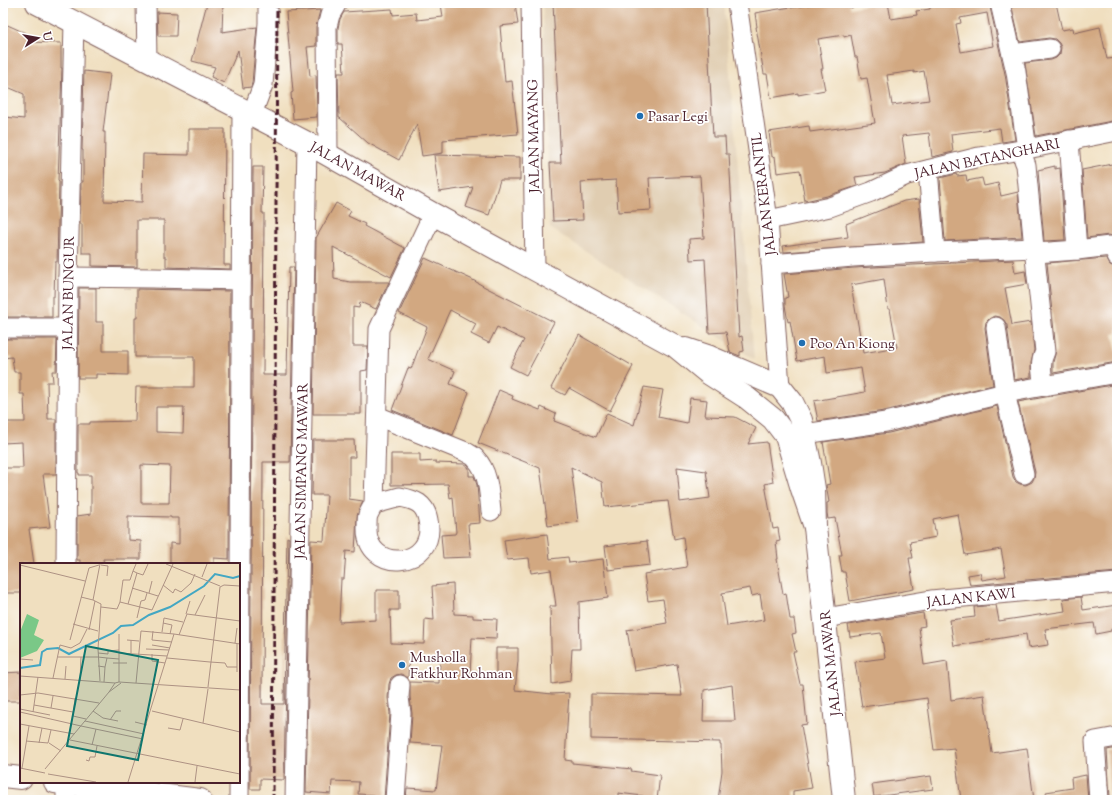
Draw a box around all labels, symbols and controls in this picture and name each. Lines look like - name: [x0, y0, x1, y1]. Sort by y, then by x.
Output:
- north arrow: [18, 18, 58, 58]
- text: U: [38, 29, 56, 42]
- street label: JALAN MAYANG: [524, 78, 546, 194]
- place label: Pasar Legi: [648, 108, 708, 128]
- marker: Pasar Legi: [635, 111, 645, 121]
- street label: JALAN KERANTIL: [747, 131, 783, 257]
- street label: JALAN BATANGHARI: [912, 135, 1062, 185]
- street label: JALAN MAWAR: [305, 138, 409, 207]
- street label: JALAN BUNGUR: [59, 236, 81, 351]
- place label: Poo An Kiong: [810, 335, 895, 355]
- marker: Poo An Kiong: [797, 338, 807, 348]
- street label: JALAN SIMPANG MAWAR: [291, 383, 315, 560]
- inset map: [20, 563, 240, 783]
- street label: JALAN KAWI: [925, 584, 1017, 614]
- street label: JALAN MAWAR: [816, 609, 848, 718]
- place label: Musholla Fatkhur Rohman: [410, 649, 512, 685]
- marker: Musholla Fatkhur Rohman: [397, 660, 407, 670]

